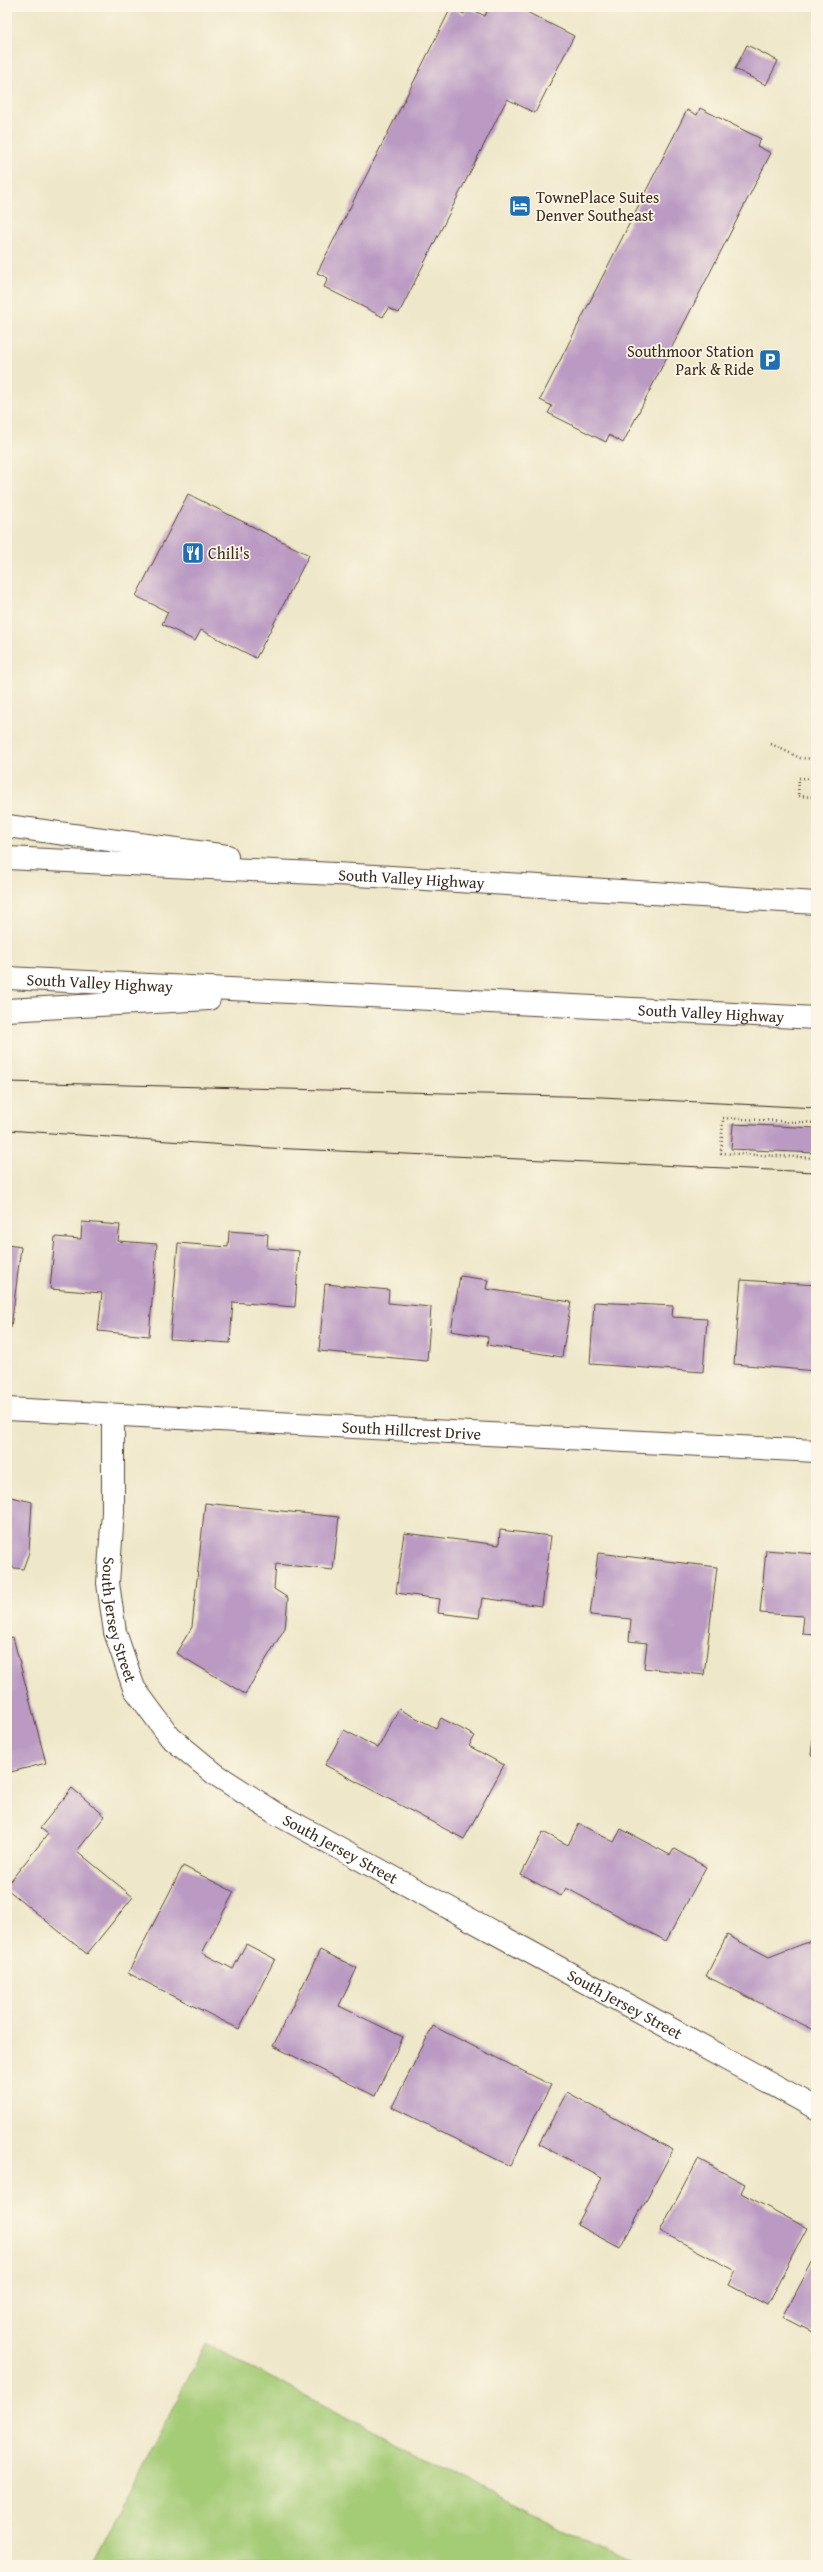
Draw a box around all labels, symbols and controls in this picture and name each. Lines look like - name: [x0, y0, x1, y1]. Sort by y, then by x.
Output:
- place label: TownePlace Suites Denver Southeast: [536, 185, 659, 227]
- hotel icon: TownePlace Suites Denver Southeast: [507, 193, 533, 219]
- place label: Southmoor Station Park & Ride: [627, 339, 754, 381]
- parking icon: Southmoor Station Park & Ride: [757, 347, 783, 373]
- restaurant icon: Chili's: [180, 540, 206, 566]
- place label: Chili's: [208, 541, 250, 565]
- street label: South Valley Highway: [338, 862, 485, 895]
- street label: South Valley Highway: [26, 967, 174, 998]
- street label: South Valley Highway: [637, 997, 785, 1028]
- street label: South Hillcrest Drive: [341, 1414, 482, 1446]
- street label: South Jersey Street: [96, 1556, 143, 1686]
- street label: South Jersey Street: [279, 1807, 403, 1890]
- street label: South Jersey Street: [563, 1963, 687, 2045]

